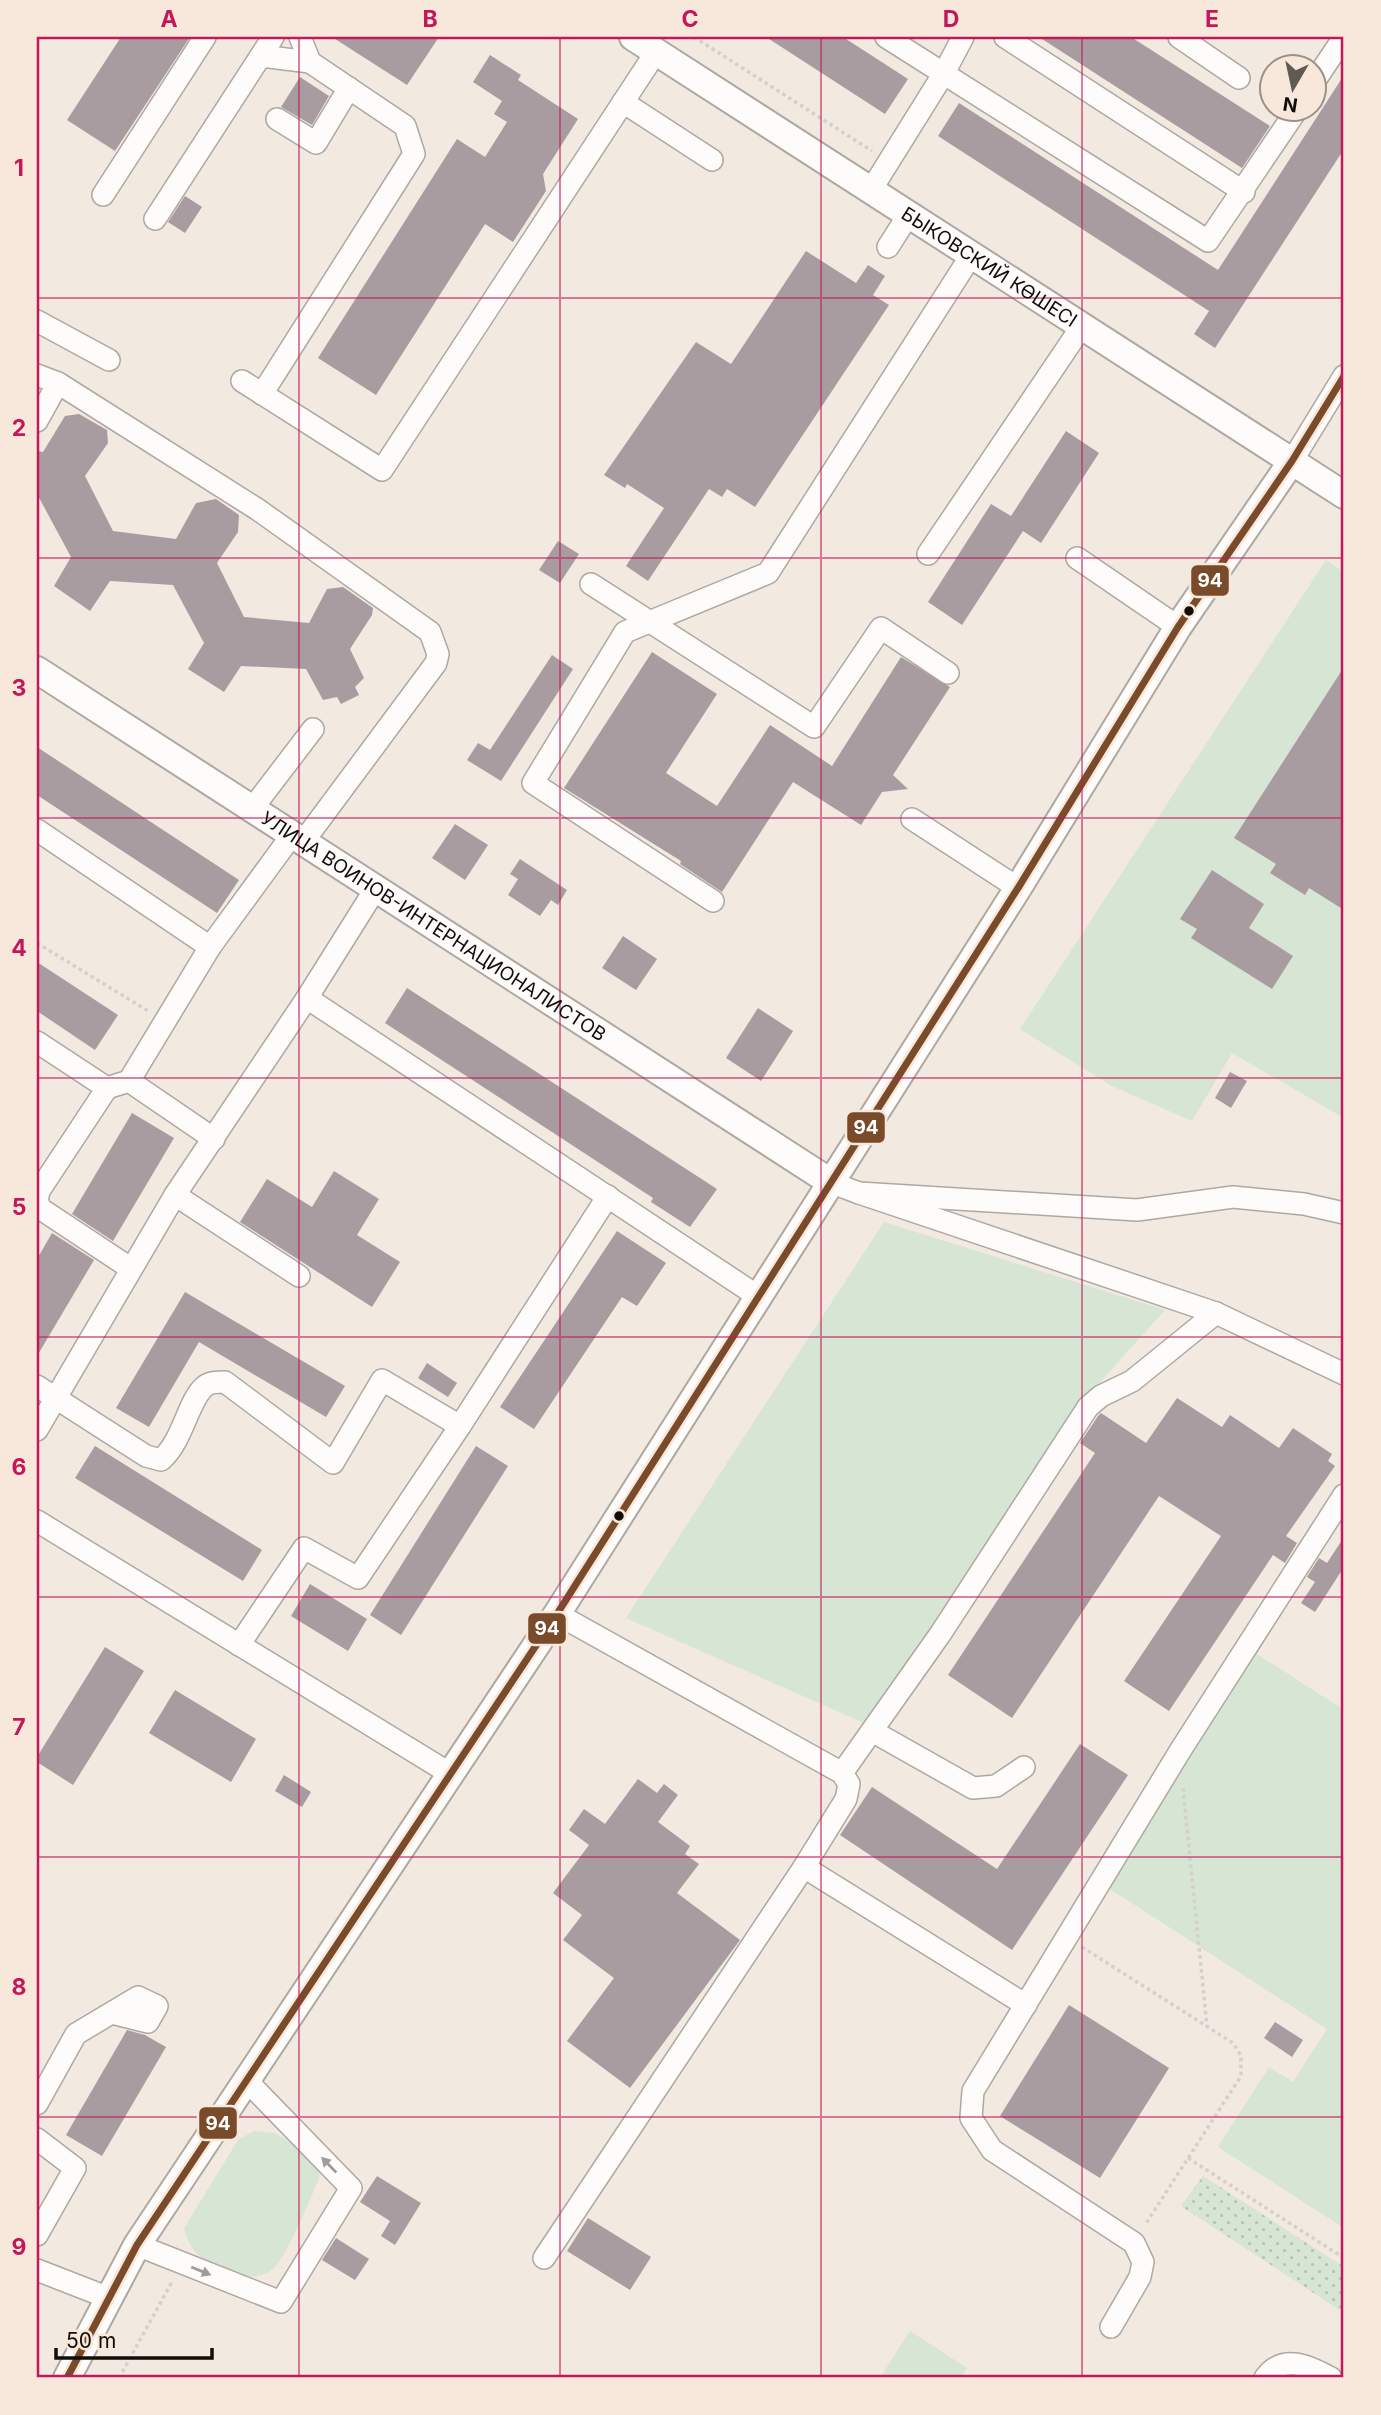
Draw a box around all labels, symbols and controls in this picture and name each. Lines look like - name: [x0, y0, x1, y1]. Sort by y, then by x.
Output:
- text: A: [160, 5, 178, 33]
- text: B: [422, 5, 438, 33]
- text: C: [681, 5, 699, 33]
- text: D: [943, 5, 959, 33]
- text: E: [1205, 5, 1219, 33]
- north arrow: [1258, 52, 1328, 122]
- text: N: [1281, 92, 1299, 117]
- text: 1: [14, 154, 24, 182]
- street label: БЫКОВСКИЙ КӨШЕСІ: [897, 202, 1081, 332]
- text: 2: [12, 414, 26, 442]
- line badge: 94: [1190, 564, 1230, 597]
- text: 94: [1197, 569, 1223, 592]
- unlabelled marker: [1182, 604, 1196, 618]
- text: 3: [12, 674, 26, 702]
- street label: УЛИЦА ВОИНОВ-ИНТЕРНАЦИОНАЛИСТОВ: [256, 807, 610, 1046]
- text: 4: [11, 934, 27, 962]
- line badge: 94: [846, 1111, 886, 1144]
- text: 94: [853, 1116, 879, 1139]
- text: 5: [12, 1193, 26, 1221]
- text: 6: [12, 1453, 26, 1481]
- unlabelled marker: [612, 1509, 626, 1523]
- line badge: 94: [527, 1612, 567, 1645]
- text: 94: [534, 1617, 560, 1640]
- text: 7: [12, 1713, 26, 1741]
- text: 8: [12, 1973, 26, 2001]
- line badge: 94: [198, 2106, 238, 2140]
- text: 94: [205, 2112, 231, 2135]
- one-way arrow: [320, 2157, 337, 2174]
- text: 9: [12, 2233, 26, 2261]
- one-way arrow: [190, 2265, 211, 2276]
- scale bar: [56, 2317, 212, 2361]
- text: 50 m: [66, 2328, 116, 2353]

